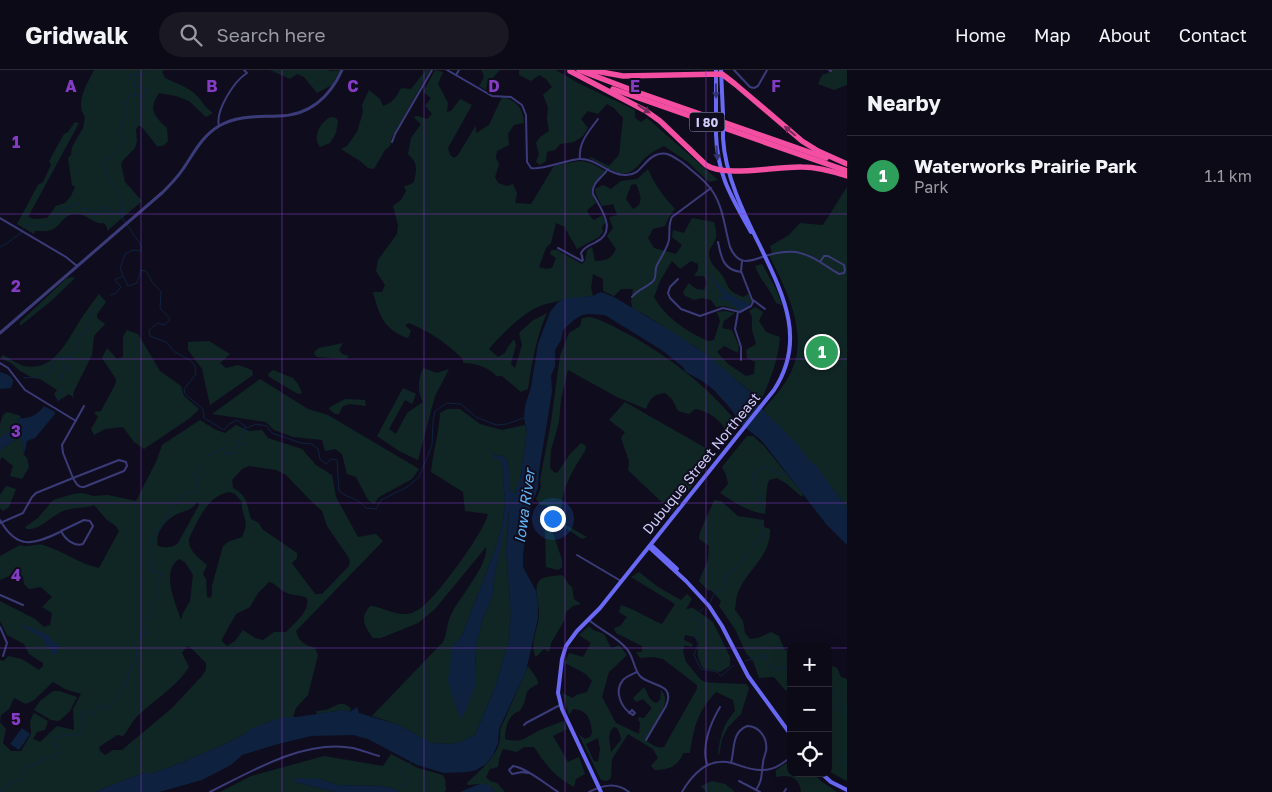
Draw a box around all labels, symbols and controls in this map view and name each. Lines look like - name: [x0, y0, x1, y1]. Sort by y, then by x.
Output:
- search box: [159, 12, 509, 57]
- text: Gridwalk: [25, 20, 129, 49]
- icon: search: [177, 21, 205, 49]
- text: Search here: [217, 23, 325, 46]
- text: Home: [955, 24, 1006, 46]
- text: Map: [1034, 24, 1071, 46]
- text: About: [1099, 24, 1151, 46]
- text: Contact: [1179, 24, 1247, 46]
- text: A: [65, 76, 77, 96]
- text: B: [206, 76, 218, 96]
- text: C: [347, 76, 359, 96]
- text: D: [488, 76, 500, 96]
- text: E: [630, 76, 640, 96]
- text: F: [771, 76, 781, 96]
- one-way arrow: [712, 83, 720, 99]
- text: Nearby: [867, 90, 941, 116]
- one-way arrow: [637, 105, 651, 114]
- road number: I 80: [690, 112, 724, 132]
- one-way arrow: [783, 126, 796, 137]
- text: 1: [12, 132, 20, 152]
- one-way arrow: [713, 145, 721, 161]
- text: Waterworks Prairie Park: [914, 154, 1137, 177]
- text: 1: [879, 166, 887, 186]
- text: 1.1 km: [1204, 166, 1252, 186]
- text: Park: [914, 177, 949, 197]
- text: 2: [11, 276, 21, 296]
- pin: 1: [806, 333, 838, 371]
- street label: Dubuque Street Northeast: [639, 389, 763, 537]
- text: 3: [11, 421, 21, 441]
- water label: Iowa River: [510, 466, 538, 544]
- your location: [540, 506, 566, 532]
- text: 4: [11, 565, 21, 585]
- map controls: [787, 642, 832, 777]
- button: +: [787, 642, 832, 687]
- button: −: [787, 687, 832, 732]
- text: 5: [11, 709, 21, 729]
- button: locate: [787, 732, 832, 777]

